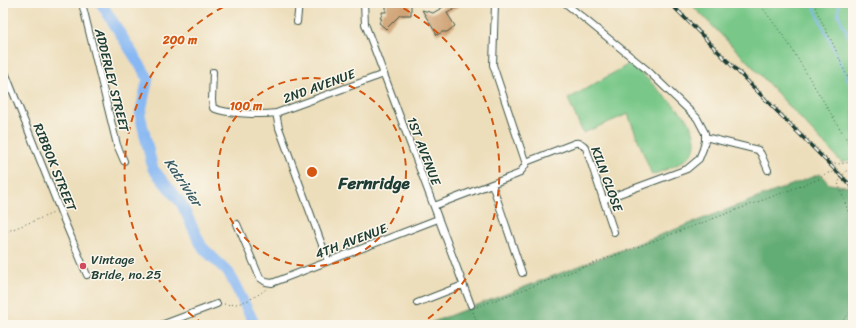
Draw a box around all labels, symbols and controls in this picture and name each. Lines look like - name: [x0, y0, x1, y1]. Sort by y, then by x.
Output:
- street label: ADDERLEY STREET: [88, 25, 136, 136]
- text: 200 m: [162, 29, 198, 51]
- street label: 2ND AVENUE: [280, 62, 359, 110]
- text: 100 m: [230, 95, 263, 117]
- street label: 1ST AVENUE: [400, 113, 448, 189]
- street label: RIBBOK STREET: [27, 119, 84, 216]
- street label: KILN CLOSE: [585, 143, 630, 216]
- water label: Katrivier: [157, 152, 210, 214]
- centre of rings: [305, 165, 319, 179]
- district label: Fernridge: [337, 168, 411, 198]
- street label: 4TH AVENUE: [311, 216, 391, 265]
- place label: Vintage Bride, no.25: [91, 248, 161, 286]
- marker: Vintage Bride, no.25: [78, 261, 88, 271]

